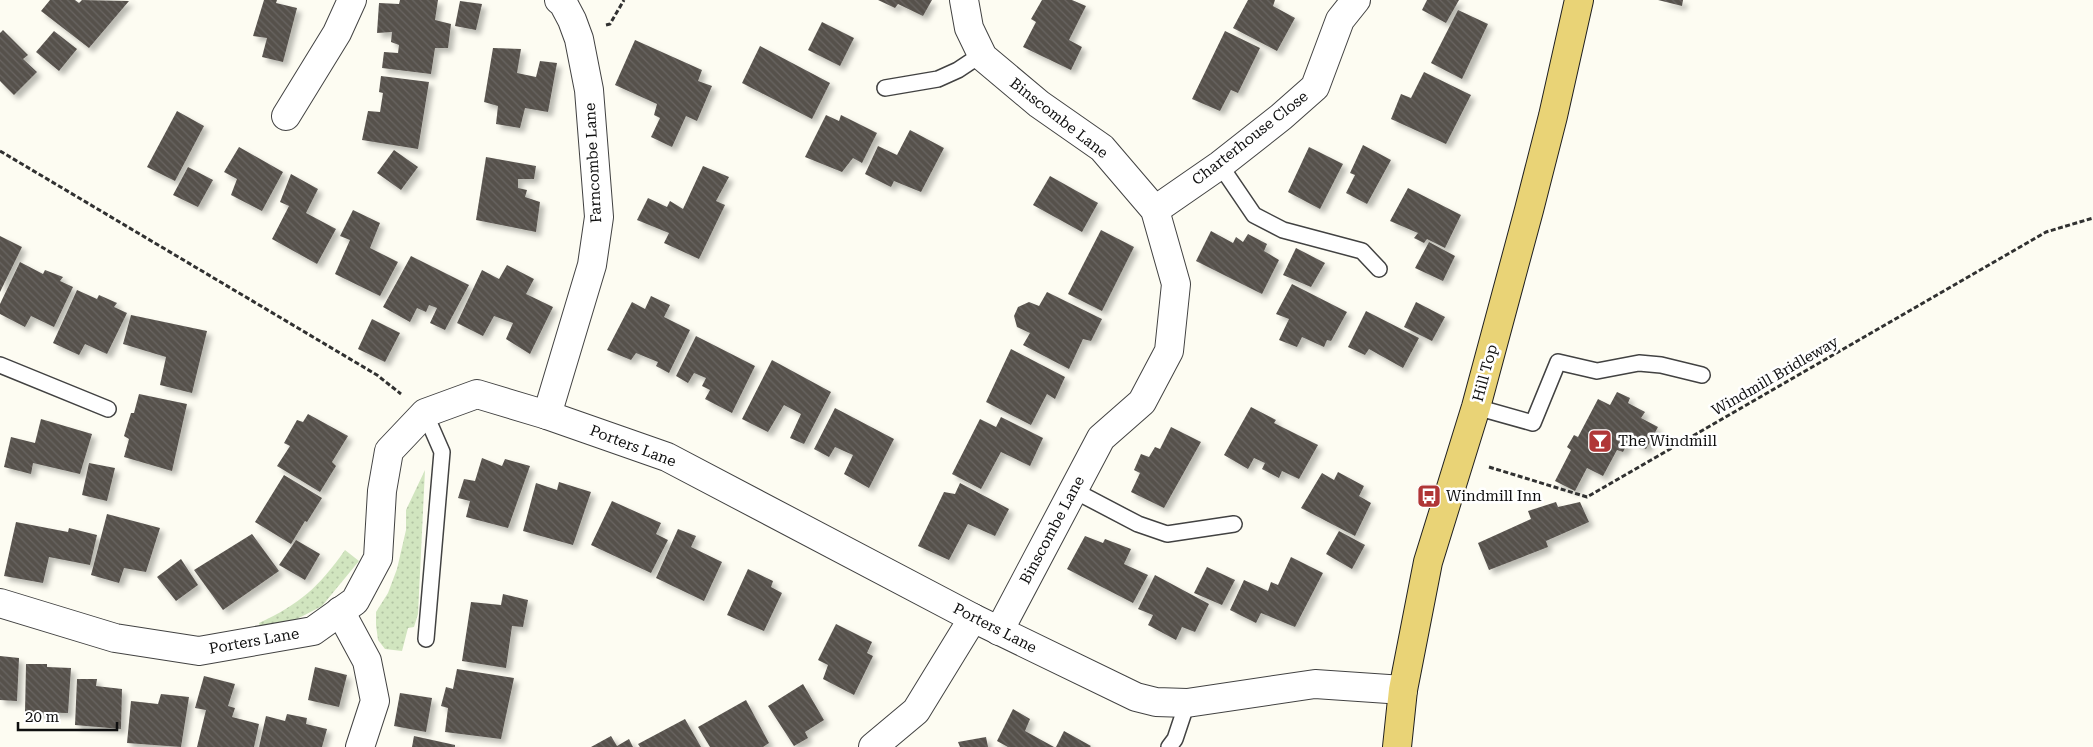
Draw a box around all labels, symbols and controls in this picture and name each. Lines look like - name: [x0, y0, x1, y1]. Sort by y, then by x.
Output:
- street label: Binscombe Lane: [1006, 74, 1112, 162]
- street label: Charterhouse Close: [1188, 87, 1312, 189]
- street label: Farncombe Lane: [581, 102, 605, 224]
- street label: Windmill Bridleway: [1709, 332, 1842, 420]
- street label: Hill Top: [1469, 342, 1501, 404]
- street label: Porters Lane: [587, 421, 679, 471]
- bar icon: The Windmill: [1587, 428, 1613, 454]
- place label: The Windmill: [1618, 432, 1717, 450]
- street label: Binscombe Lane: [1016, 473, 1088, 587]
- bus stop icon: Windmill Inn: [1416, 483, 1442, 509]
- place label: Windmill Inn: [1446, 487, 1542, 505]
- street label: Porters Lane: [950, 599, 1040, 657]
- street label: Porters Lane: [208, 624, 300, 658]
- scale bar: [18, 700, 116, 732]
- text: 20 m: [25, 708, 60, 726]

